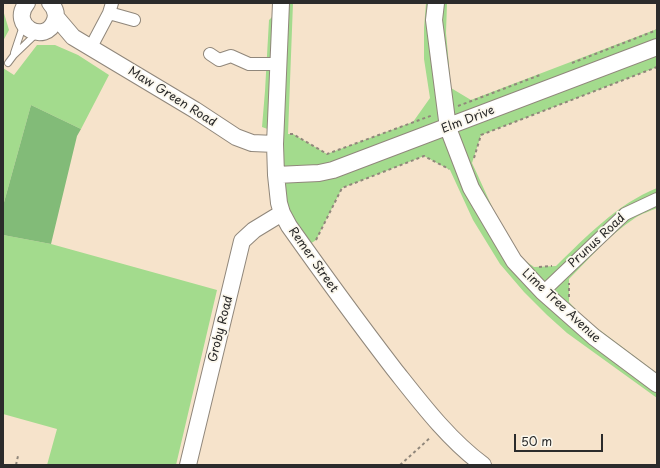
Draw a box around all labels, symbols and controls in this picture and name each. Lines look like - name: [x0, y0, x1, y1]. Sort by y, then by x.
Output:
- street label: Maw Green Road: [125, 64, 219, 130]
- street label: Elm Drive: [439, 103, 497, 137]
- street label: Prunus Road: [566, 211, 628, 271]
- street label: Remer Street: [285, 225, 341, 295]
- street label: Lime Tree Avenue: [519, 266, 603, 346]
- street label: Groby Road: [206, 294, 236, 364]
- scale bar: [516, 426, 605, 452]
- text: 50 m: [521, 432, 552, 450]

